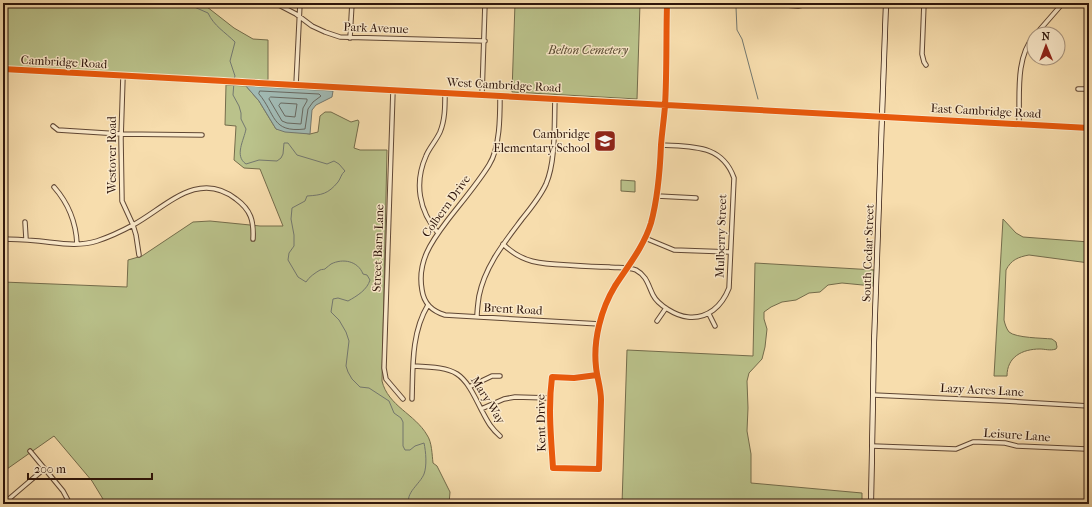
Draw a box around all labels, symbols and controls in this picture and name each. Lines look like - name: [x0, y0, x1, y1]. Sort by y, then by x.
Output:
- street label: Park Avenue: [343, 20, 409, 36]
- north arrow: [1026, 26, 1066, 66]
- text: N: [1042, 30, 1051, 43]
- park label: Belton Cemetery: [547, 43, 629, 57]
- street label: Cambridge Road: [20, 53, 108, 71]
- street label: West Cambridge Road: [445, 75, 562, 95]
- street label: East Cambridge Road: [930, 101, 1042, 121]
- street label: Westover Road: [105, 116, 119, 195]
- place label: Cambridge Elementary School: [493, 127, 591, 155]
- school or university icon: Cambridge Elementary School: [592, 128, 618, 154]
- street label: Colbern Drive: [419, 172, 473, 240]
- street label: Mulberry Street: [713, 193, 729, 278]
- street label: South Cedar Street: [859, 203, 877, 302]
- street label: Street Barn Lane: [369, 204, 387, 292]
- street label: Brent Road: [483, 300, 543, 318]
- street label: Mary Way: [468, 374, 508, 427]
- street label: Lazy Acres Lane: [940, 381, 1024, 399]
- street label: Kent Drive: [533, 394, 549, 452]
- street label: Leisure Lane: [983, 426, 1051, 444]
- scale bar: [28, 455, 152, 481]
- text: 200 m: [34, 462, 66, 476]

